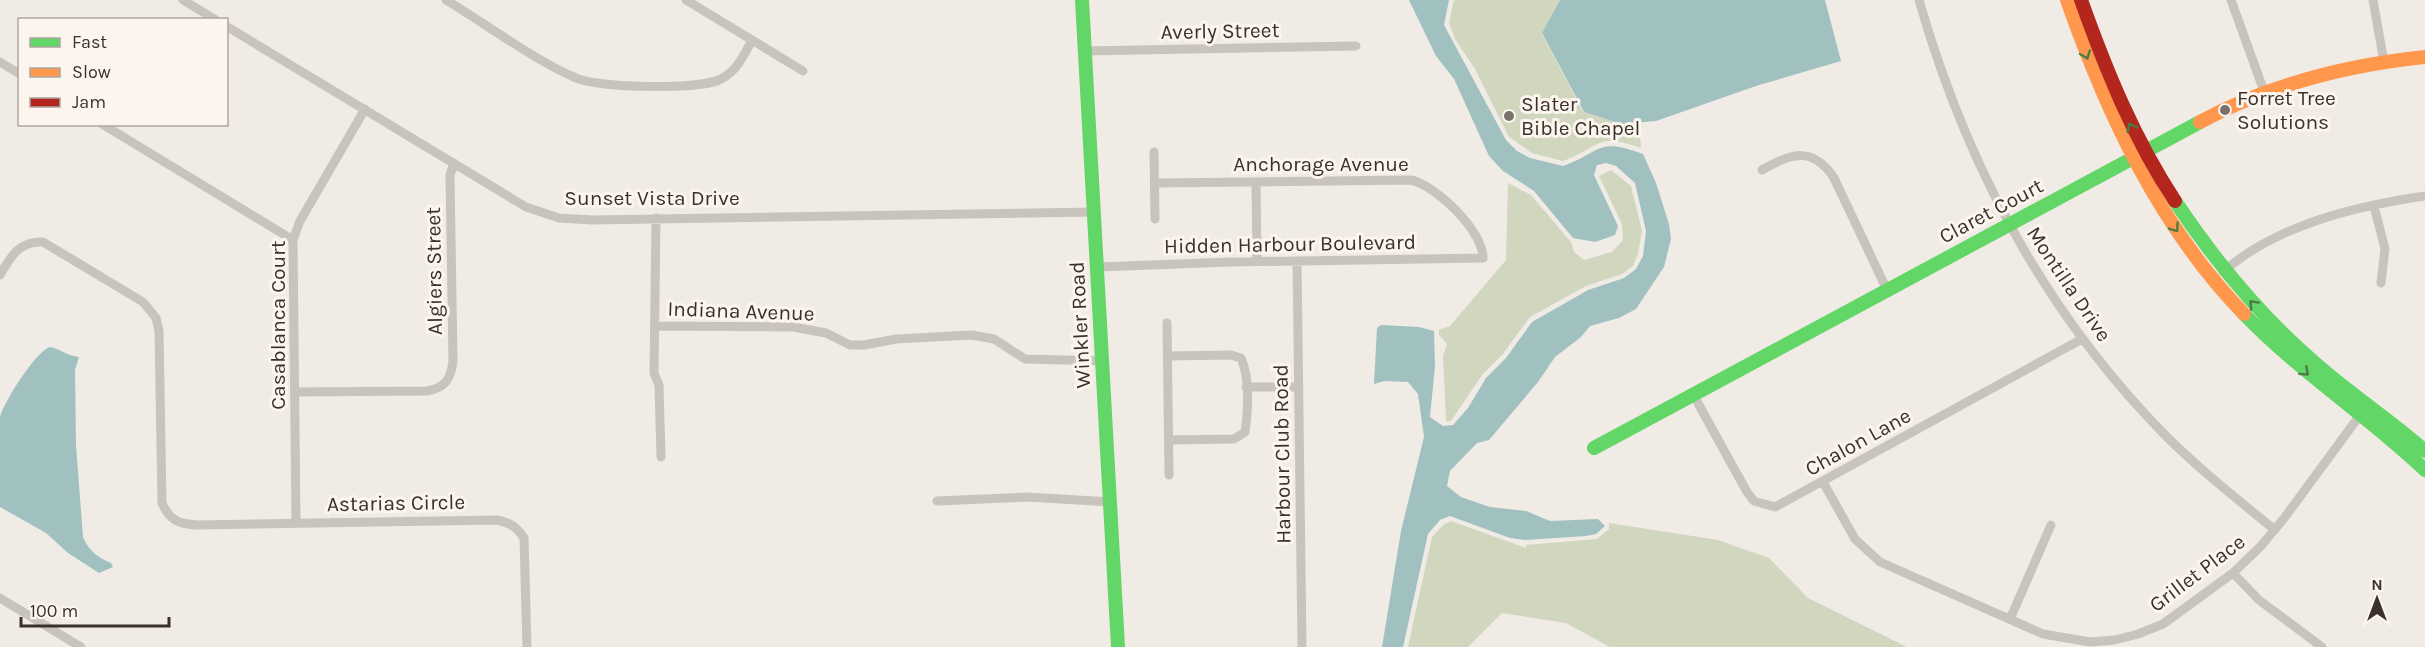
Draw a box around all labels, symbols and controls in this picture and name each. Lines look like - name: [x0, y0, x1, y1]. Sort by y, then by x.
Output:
- legend: [18, 18, 228, 126]
- street label: Averly Street: [1160, 18, 1280, 44]
- text: Fast: [72, 31, 107, 53]
- one-way arrow: [2078, 49, 2091, 60]
- text: Slow: [72, 61, 111, 83]
- place label: Forret Tree Solutions: [2237, 86, 2336, 134]
- text: Jam: [72, 91, 106, 113]
- place label: Slater Bible Chapel: [1521, 92, 1640, 140]
- marker: Forret Tree Solutions: [2218, 103, 2232, 117]
- marker: Slater Bible Chapel: [1502, 109, 1516, 123]
- one-way arrow: [2126, 122, 2138, 133]
- street label: Anchorage Avenue: [1233, 152, 1409, 176]
- street label: Claret Court: [1935, 174, 2047, 248]
- street label: Sunset Vista Drive: [564, 186, 740, 210]
- street label: Algiers Street: [421, 207, 447, 335]
- one-way arrow: [2168, 221, 2179, 232]
- street label: Montilla Drive: [2022, 222, 2116, 346]
- street label: Hidden Harbour Boulevard: [1164, 230, 1416, 258]
- street label: Casablanca Court: [266, 240, 290, 410]
- street label: Winkler Road: [1065, 261, 1095, 389]
- street label: Indiana Avenue: [667, 296, 815, 326]
- one-way arrow: [2250, 300, 2261, 311]
- street label: Harbour Club Road: [1268, 364, 1296, 544]
- one-way arrow: [2298, 365, 2309, 376]
- street label: Chalon Lane: [1801, 403, 1915, 481]
- street label: Astarias Circle: [327, 490, 465, 516]
- street label: Grillet Place: [2144, 529, 2250, 617]
- north arrow: [2347, 569, 2407, 629]
- text: N: [2371, 575, 2383, 594]
- scale bar: [21, 590, 170, 628]
- text: 100 m: [30, 600, 78, 622]

